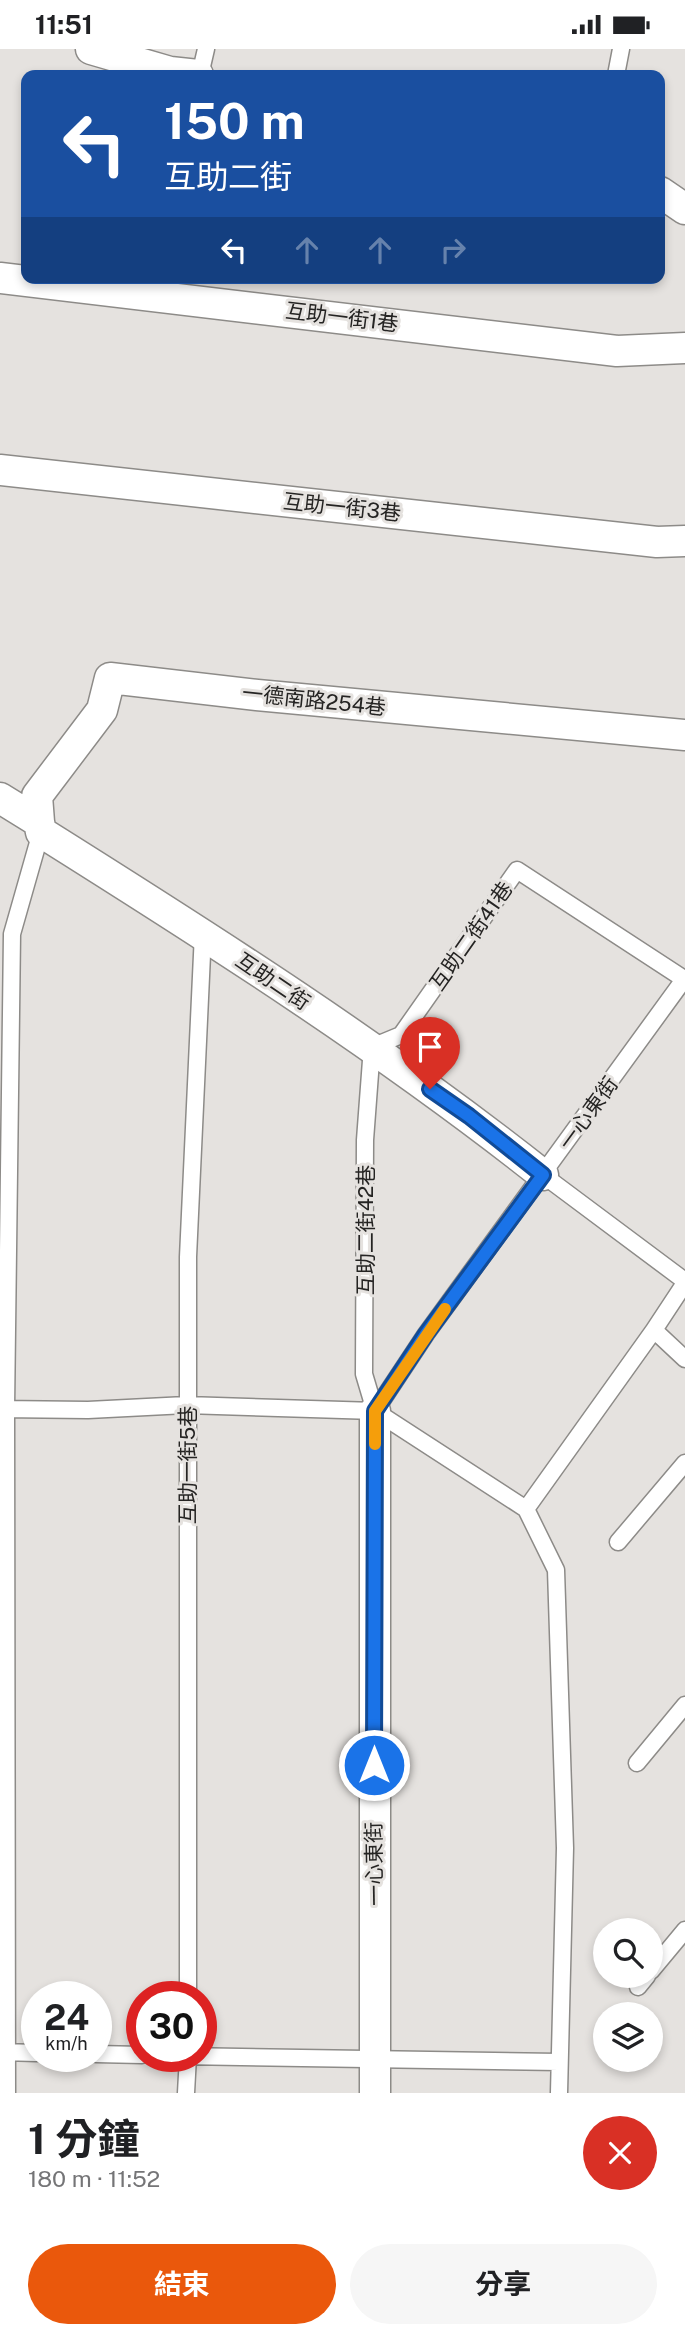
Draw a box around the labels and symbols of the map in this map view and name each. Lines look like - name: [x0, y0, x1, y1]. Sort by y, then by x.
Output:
- street label: 互助一街1巷: [284, 298, 400, 336]
- street label: 互助一街3巷: [282, 488, 402, 526]
- street label: 一德南路254巷: [241, 680, 387, 720]
- street label: 互助二街41巷: [424, 877, 518, 995]
- street label: 互助二街: [231, 947, 315, 1015]
- pin: [400, 1017, 460, 1089]
- street label: 一心東街: [553, 1072, 623, 1154]
- street label: 互助二街42巷: [353, 1165, 378, 1295]
- street label: 互助一街5巷: [175, 1406, 200, 1524]
- position arrow: [337, 1728, 411, 1802]
- street label: 一心東街: [361, 1822, 387, 1906]
- speed limit sign: 30: [126, 1981, 217, 2072]

